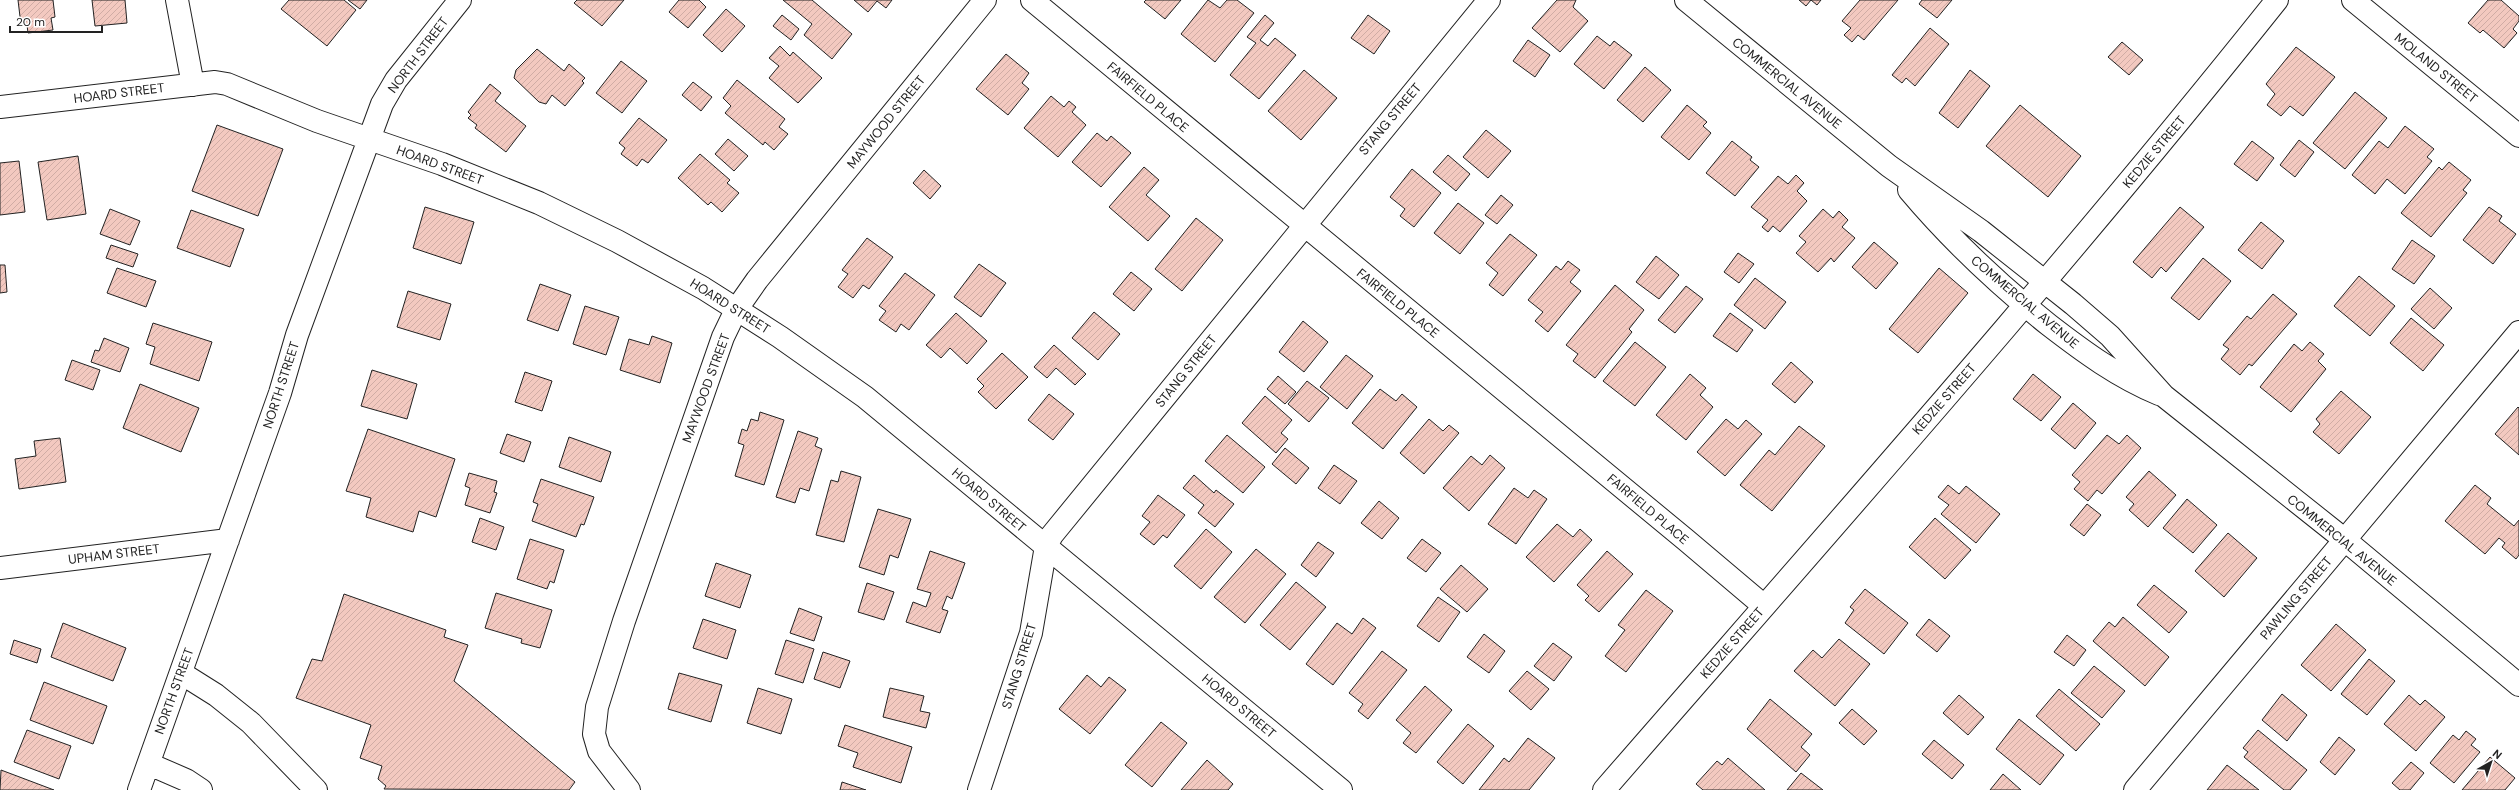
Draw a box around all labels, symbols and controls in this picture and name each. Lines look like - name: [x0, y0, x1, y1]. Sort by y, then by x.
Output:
- scale bar: [10, 8, 102, 34]
- text: 20 m: [16, 14, 45, 30]
- street label: NORTH STREET: [384, 14, 452, 96]
- street label: MOLAND STREET: [2391, 29, 2481, 107]
- street label: COMMERCIAL AVENUE: [1729, 34, 1845, 132]
- street label: FAIRFIELD PLACE: [1104, 58, 1192, 136]
- street label: MAYWOOD STREET: [843, 72, 929, 172]
- street label: HOARD STREET: [73, 79, 165, 107]
- street label: STANG STREET: [1355, 80, 1425, 158]
- street label: KEDZIE STREET: [2119, 112, 2189, 192]
- street label: HOARD STREET: [394, 141, 486, 189]
- street label: COMMERCIAL AVENUE: [1967, 252, 2083, 352]
- street label: FAIRFIELD PLACE: [1353, 265, 1443, 341]
- street label: HOARD STREET: [687, 275, 773, 337]
- street label: MAYWOOD STREET: [678, 331, 734, 445]
- street label: STANG STREET: [1151, 331, 1221, 411]
- street label: NORTH STREET: [259, 339, 303, 431]
- street label: KEDZIE STREET: [1908, 360, 1980, 438]
- street label: HOARD STREET: [949, 464, 1029, 536]
- street label: FAIRFIELD PLACE: [1604, 470, 1692, 548]
- street label: COMMERCIAL AVENUE: [2284, 491, 2400, 589]
- street label: UPHAM STREET: [67, 540, 161, 568]
- street label: PAWLING STREET: [2256, 553, 2336, 643]
- street label: KEDZIE STREET: [1696, 604, 1768, 682]
- street label: STANG STREET: [998, 621, 1040, 711]
- street label: NORTH STREET: [151, 645, 197, 737]
- street label: HOARD STREET: [1199, 670, 1279, 742]
- north arrow: [2471, 742, 2511, 782]
- text: N: [2490, 746, 2505, 762]

